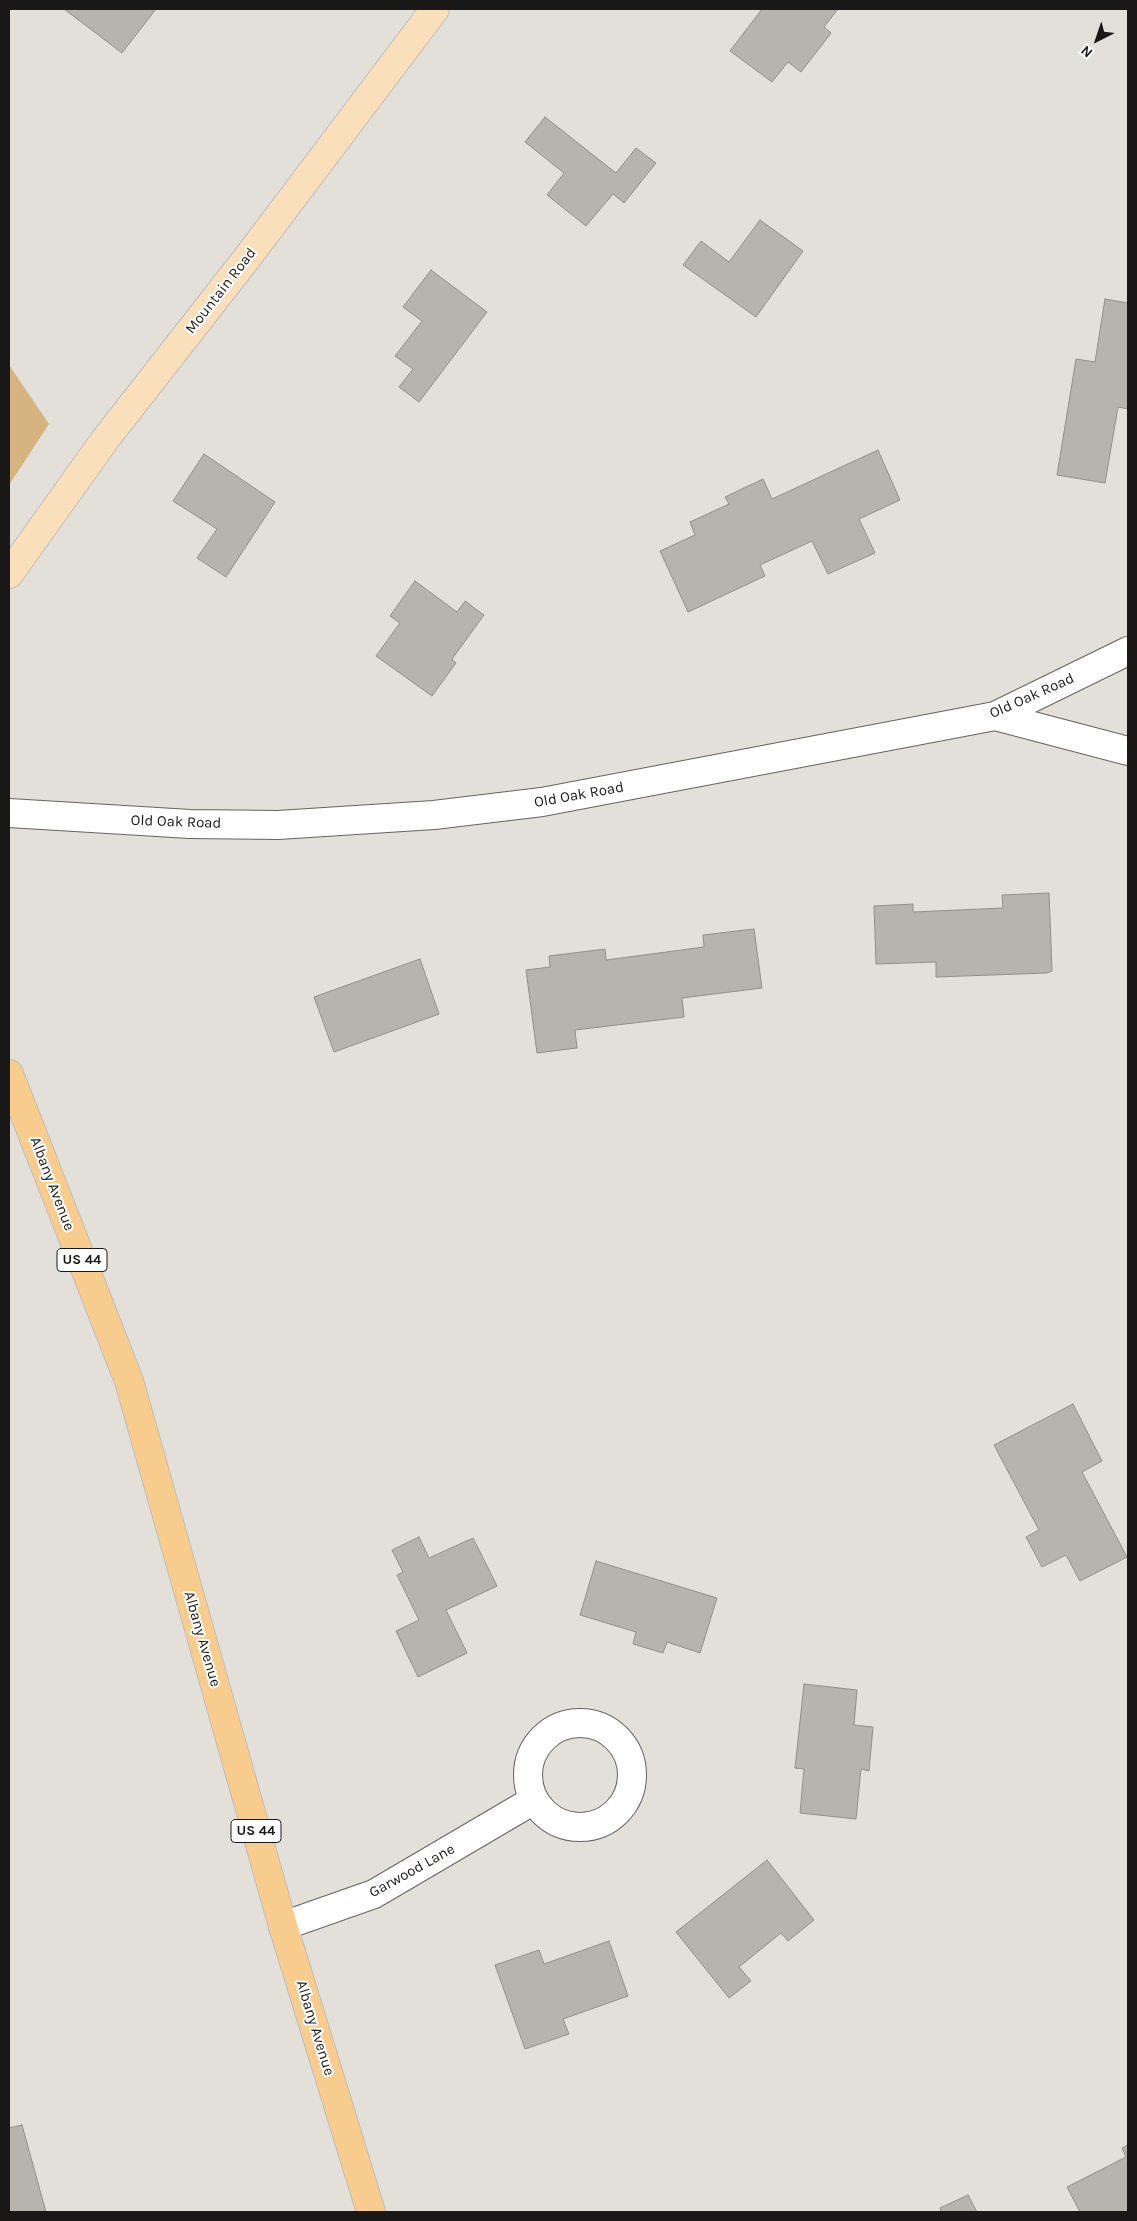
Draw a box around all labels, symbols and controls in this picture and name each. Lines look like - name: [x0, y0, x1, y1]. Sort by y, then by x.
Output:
- north arrow: [1072, 15, 1122, 65]
- text: N: [1077, 42, 1096, 61]
- street label: Mountain Road: [182, 244, 260, 338]
- street label: Old Oak Road: [987, 669, 1077, 723]
- street label: Old Oak Road: [533, 778, 625, 812]
- street label: Old Oak Road: [130, 811, 222, 833]
- street label: Albany Avenue: [26, 1135, 78, 1233]
- road number: US 44: [57, 1248, 107, 1272]
- street label: Albany Avenue: [180, 1589, 224, 1689]
- road number: US 44: [231, 1820, 281, 1842]
- street label: Garwood Lane: [366, 1840, 458, 1902]
- street label: Albany Avenue: [292, 1978, 338, 2078]

